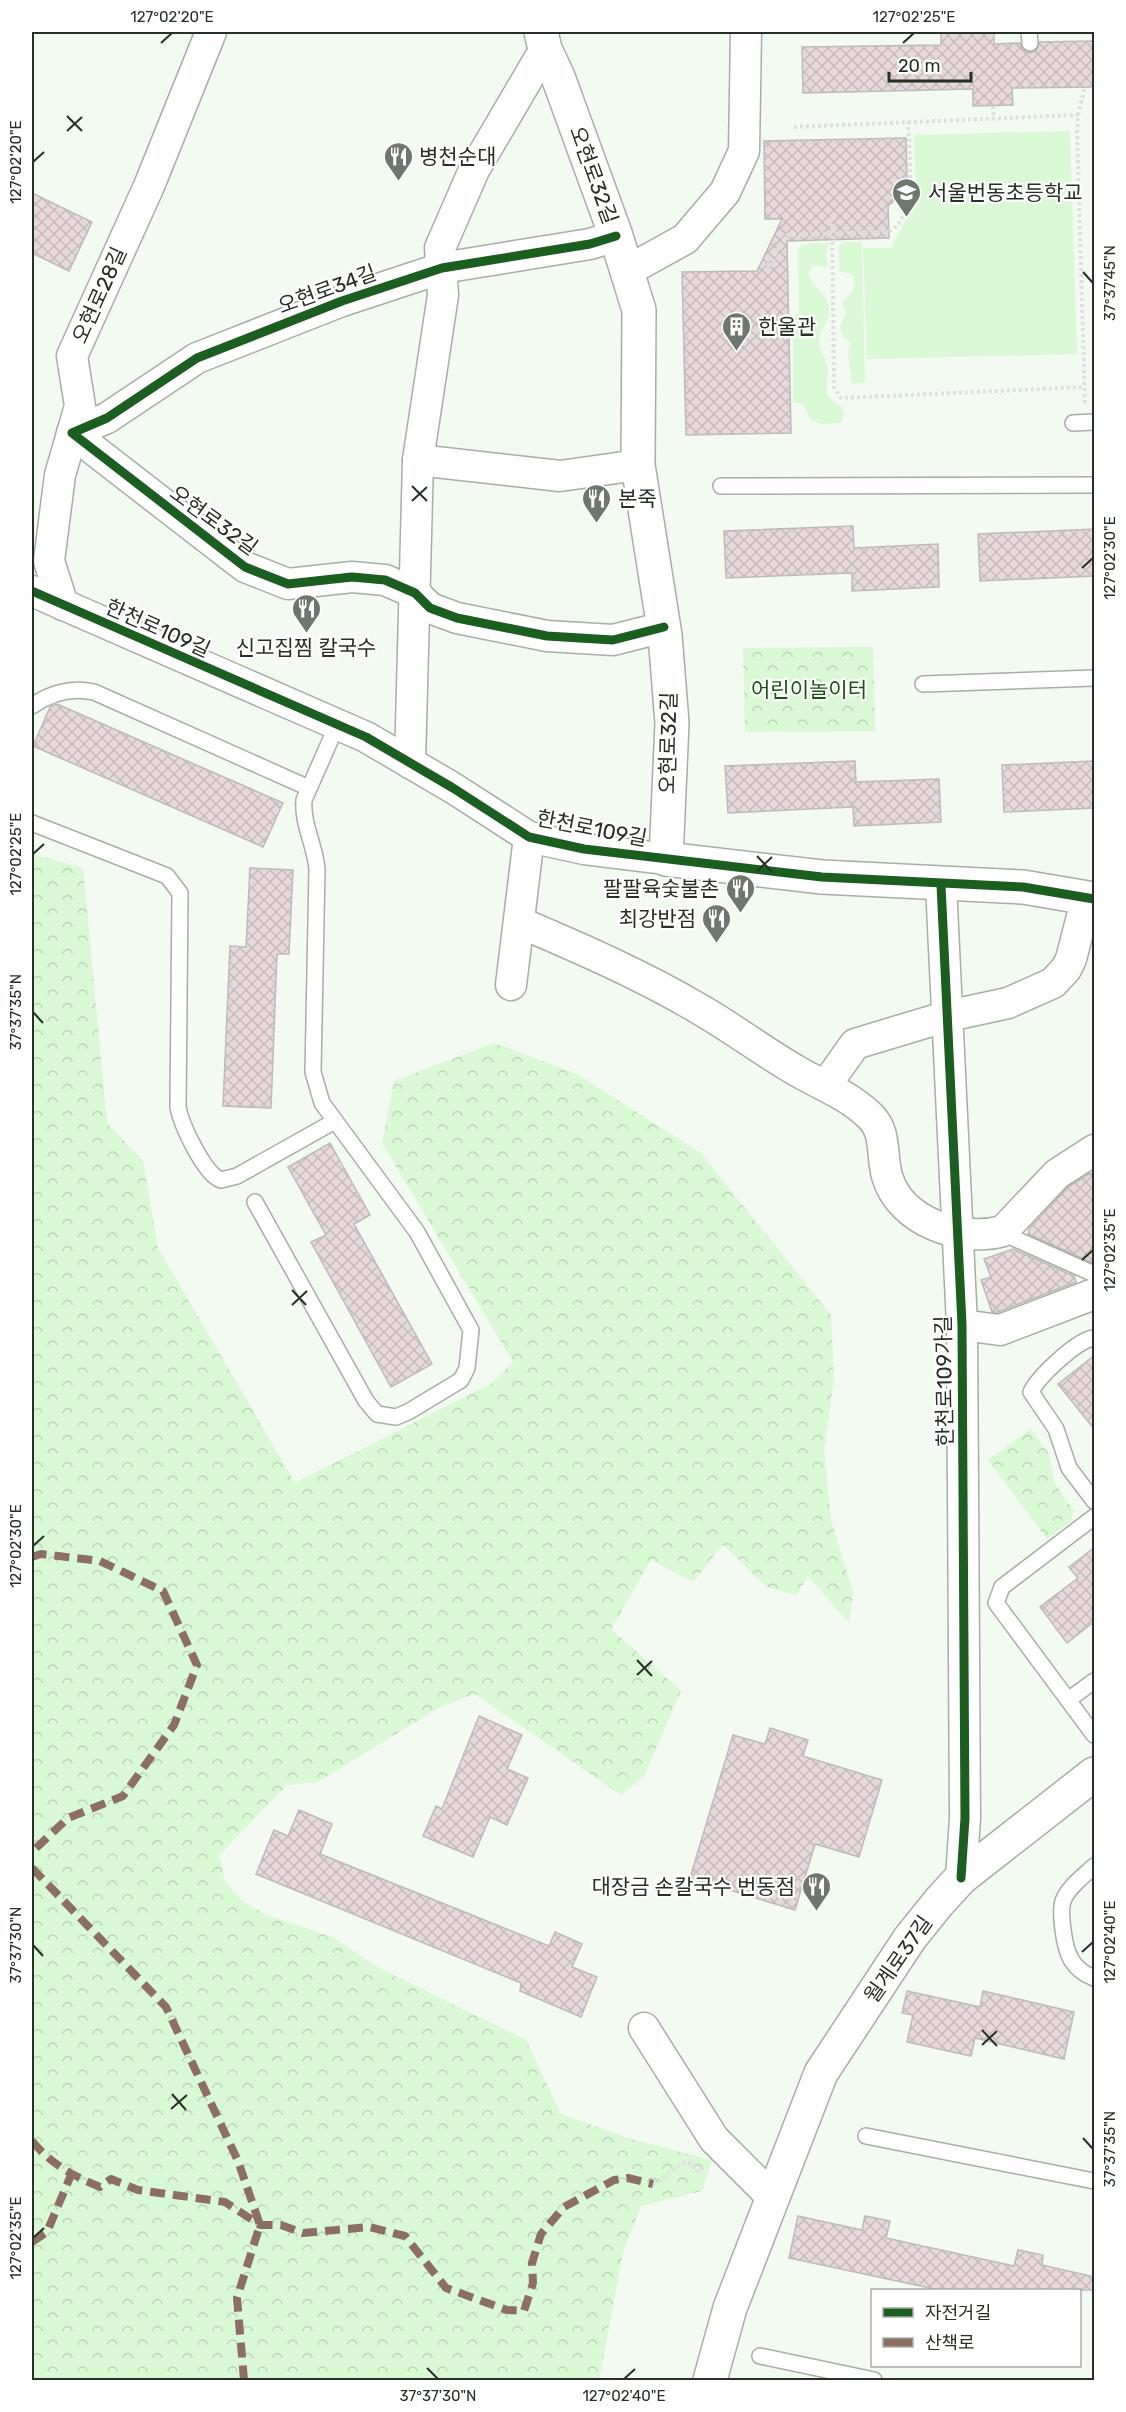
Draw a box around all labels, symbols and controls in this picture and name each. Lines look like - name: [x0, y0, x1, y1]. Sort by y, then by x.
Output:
- text: 127°02'20"E: [130, 8, 214, 26]
- text: 127°02'25"E: [873, 8, 955, 26]
- scale bar: [889, 45, 972, 83]
- text: 20 m: [898, 55, 940, 77]
- text: 127°02'20"E: [7, 120, 25, 204]
- street label: 오현로32길: [565, 123, 623, 227]
- restaurant icon: 병천순대: [382, 140, 414, 182]
- place label: 병천순대: [419, 144, 496, 169]
- school or university icon: 서울번동초등학교: [891, 176, 923, 218]
- place label: 서울번동초등학교: [928, 180, 1083, 205]
- street label: 오현로28길: [67, 243, 131, 347]
- text: 37°37'45"N: [1101, 245, 1119, 321]
- street label: 오현로34길: [274, 260, 380, 318]
- building icon: 한울관: [721, 310, 753, 352]
- place label: 한울관: [758, 314, 816, 339]
- street label: 오현로32길: [165, 480, 263, 560]
- restaurant icon: 본죽: [581, 482, 613, 524]
- place label: 본죽: [618, 486, 657, 511]
- text: 127°02'30"E: [1101, 516, 1119, 600]
- restaurant icon: 신고집찜 칼국수: [290, 592, 322, 634]
- street label: 한천로109길: [102, 594, 214, 662]
- place label: 신고집찜 칼국수: [236, 635, 376, 660]
- park label: 어린이놀이터: [751, 677, 867, 702]
- street label: 오현로32길: [655, 692, 681, 794]
- street label: 한천로109길: [535, 805, 649, 851]
- text: 127°02'25"E: [7, 813, 25, 895]
- restaurant icon: 팔팔육숯불촌: [724, 872, 756, 914]
- place label: 팔팔육숯불촌: [603, 876, 719, 901]
- restaurant icon: 최강반점: [701, 902, 733, 944]
- place label: 최강반점: [619, 906, 696, 931]
- text: 37°37'35"N: [7, 974, 25, 1050]
- text: 127°02'35"E: [1101, 1209, 1119, 1291]
- street label: 한천로109가길: [930, 1315, 958, 1447]
- text: 127°02'30"E: [7, 1504, 25, 1588]
- restaurant icon: 대장금 손칼국수 번동점: [800, 1870, 832, 1912]
- place label: 대장금 손칼국수 번동점: [592, 1874, 795, 1899]
- text: 127°02'40"E: [1101, 1900, 1119, 1984]
- text: 37°37'30"N: [7, 1906, 25, 1984]
- street label: 월계로37길: [859, 1911, 937, 2007]
- text: 37°37'35"N: [1101, 2111, 1119, 2187]
- text: 127°02'35"E: [7, 2197, 25, 2279]
- legend: [871, 2289, 1081, 2367]
- text: 자전거길: [925, 2302, 991, 2324]
- text: 산책로: [925, 2332, 975, 2354]
- text: 37°37'30"N: [399, 2387, 477, 2405]
- text: 127°02'40"E: [582, 2387, 666, 2405]

